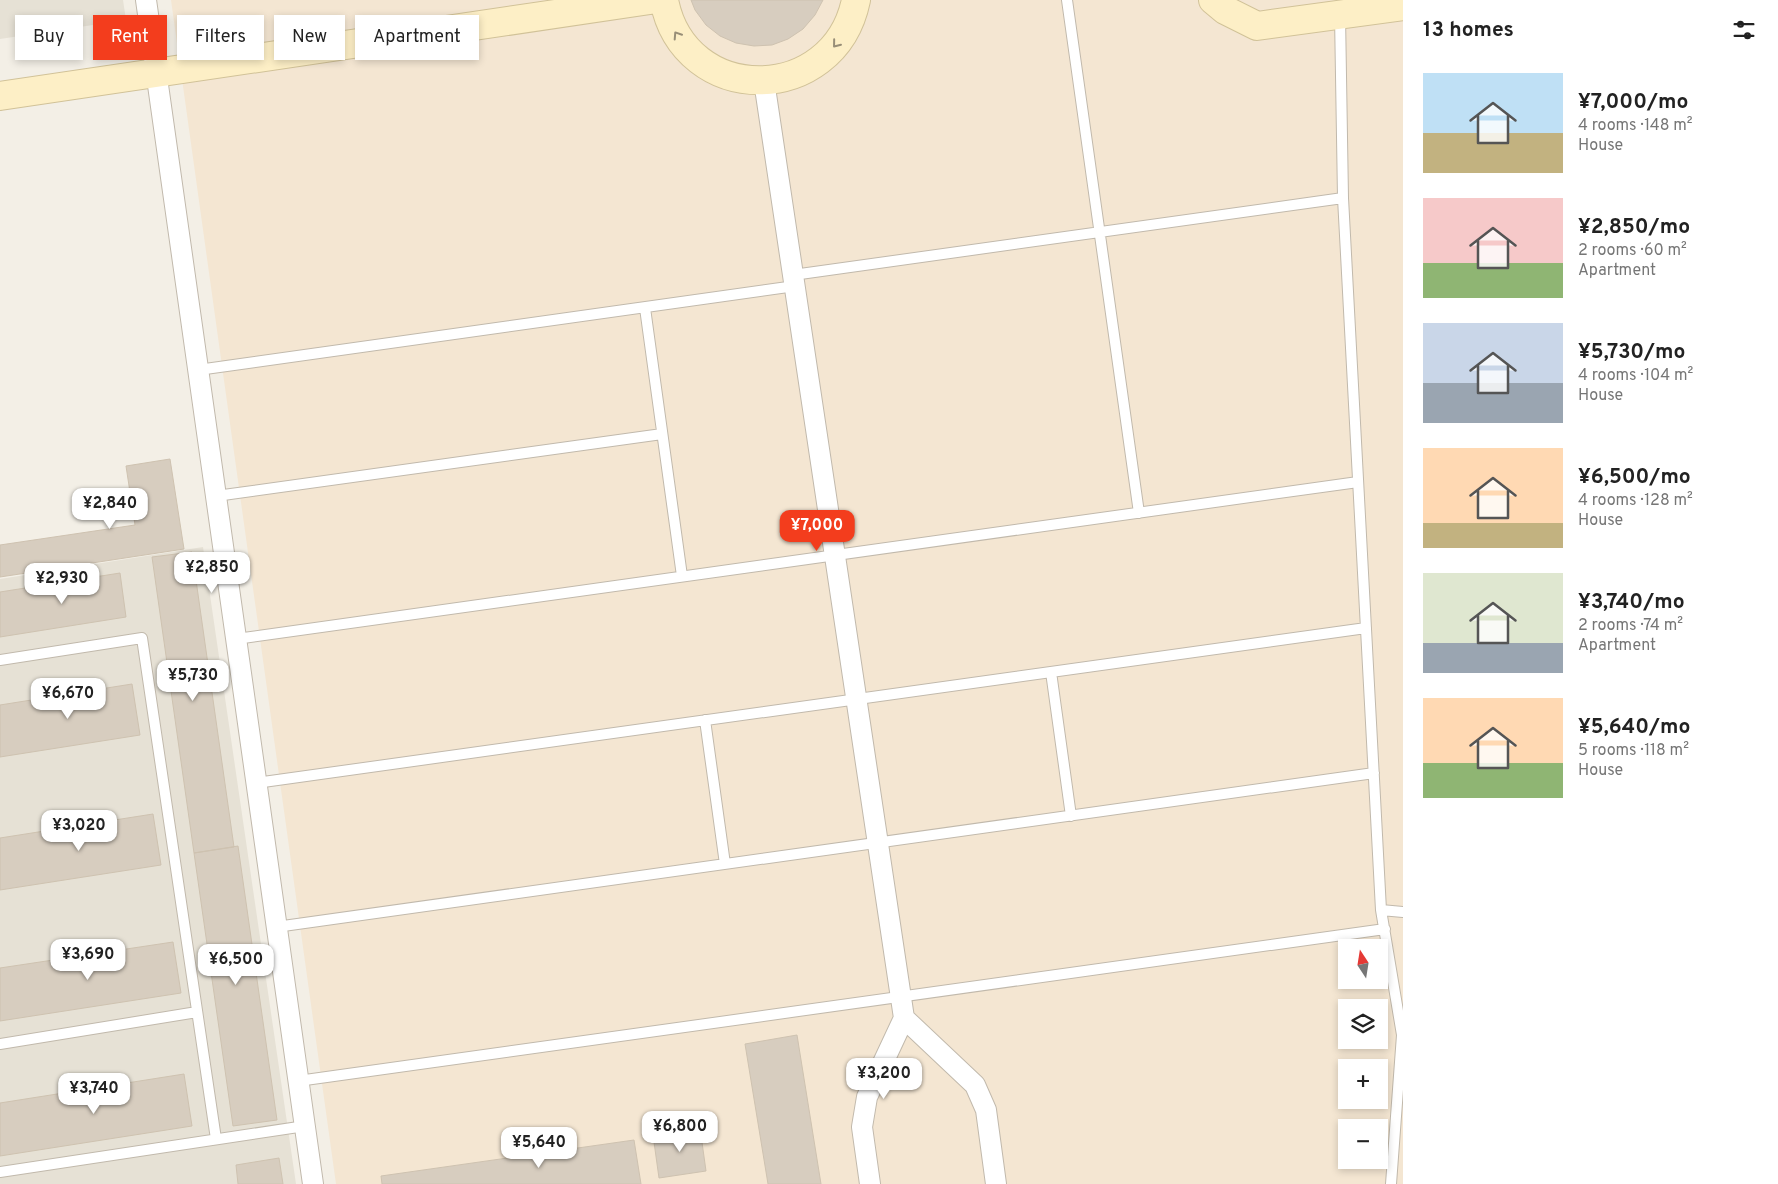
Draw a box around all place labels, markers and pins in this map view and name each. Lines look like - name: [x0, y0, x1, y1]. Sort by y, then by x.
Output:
- pin: ¥2,840: [69, 488, 151, 530]
- pin: ¥7,000: [776, 510, 858, 552]
- pin: ¥2,850: [171, 552, 253, 594]
- pin: ¥2,930: [21, 562, 103, 605]
- pin: ¥5,730: [152, 660, 234, 702]
- pin: ¥6,670: [27, 678, 109, 720]
- pin: ¥3,020: [38, 810, 120, 852]
- pin: ¥3,690: [47, 938, 129, 981]
- pin: ¥6,500: [195, 944, 277, 986]
- pin: ¥3,200: [843, 1058, 925, 1100]
- pin: ¥3,740: [53, 1072, 135, 1115]
- pin: ¥6,800: [639, 1110, 721, 1153]
- pin: ¥5,640: [498, 1126, 580, 1169]

